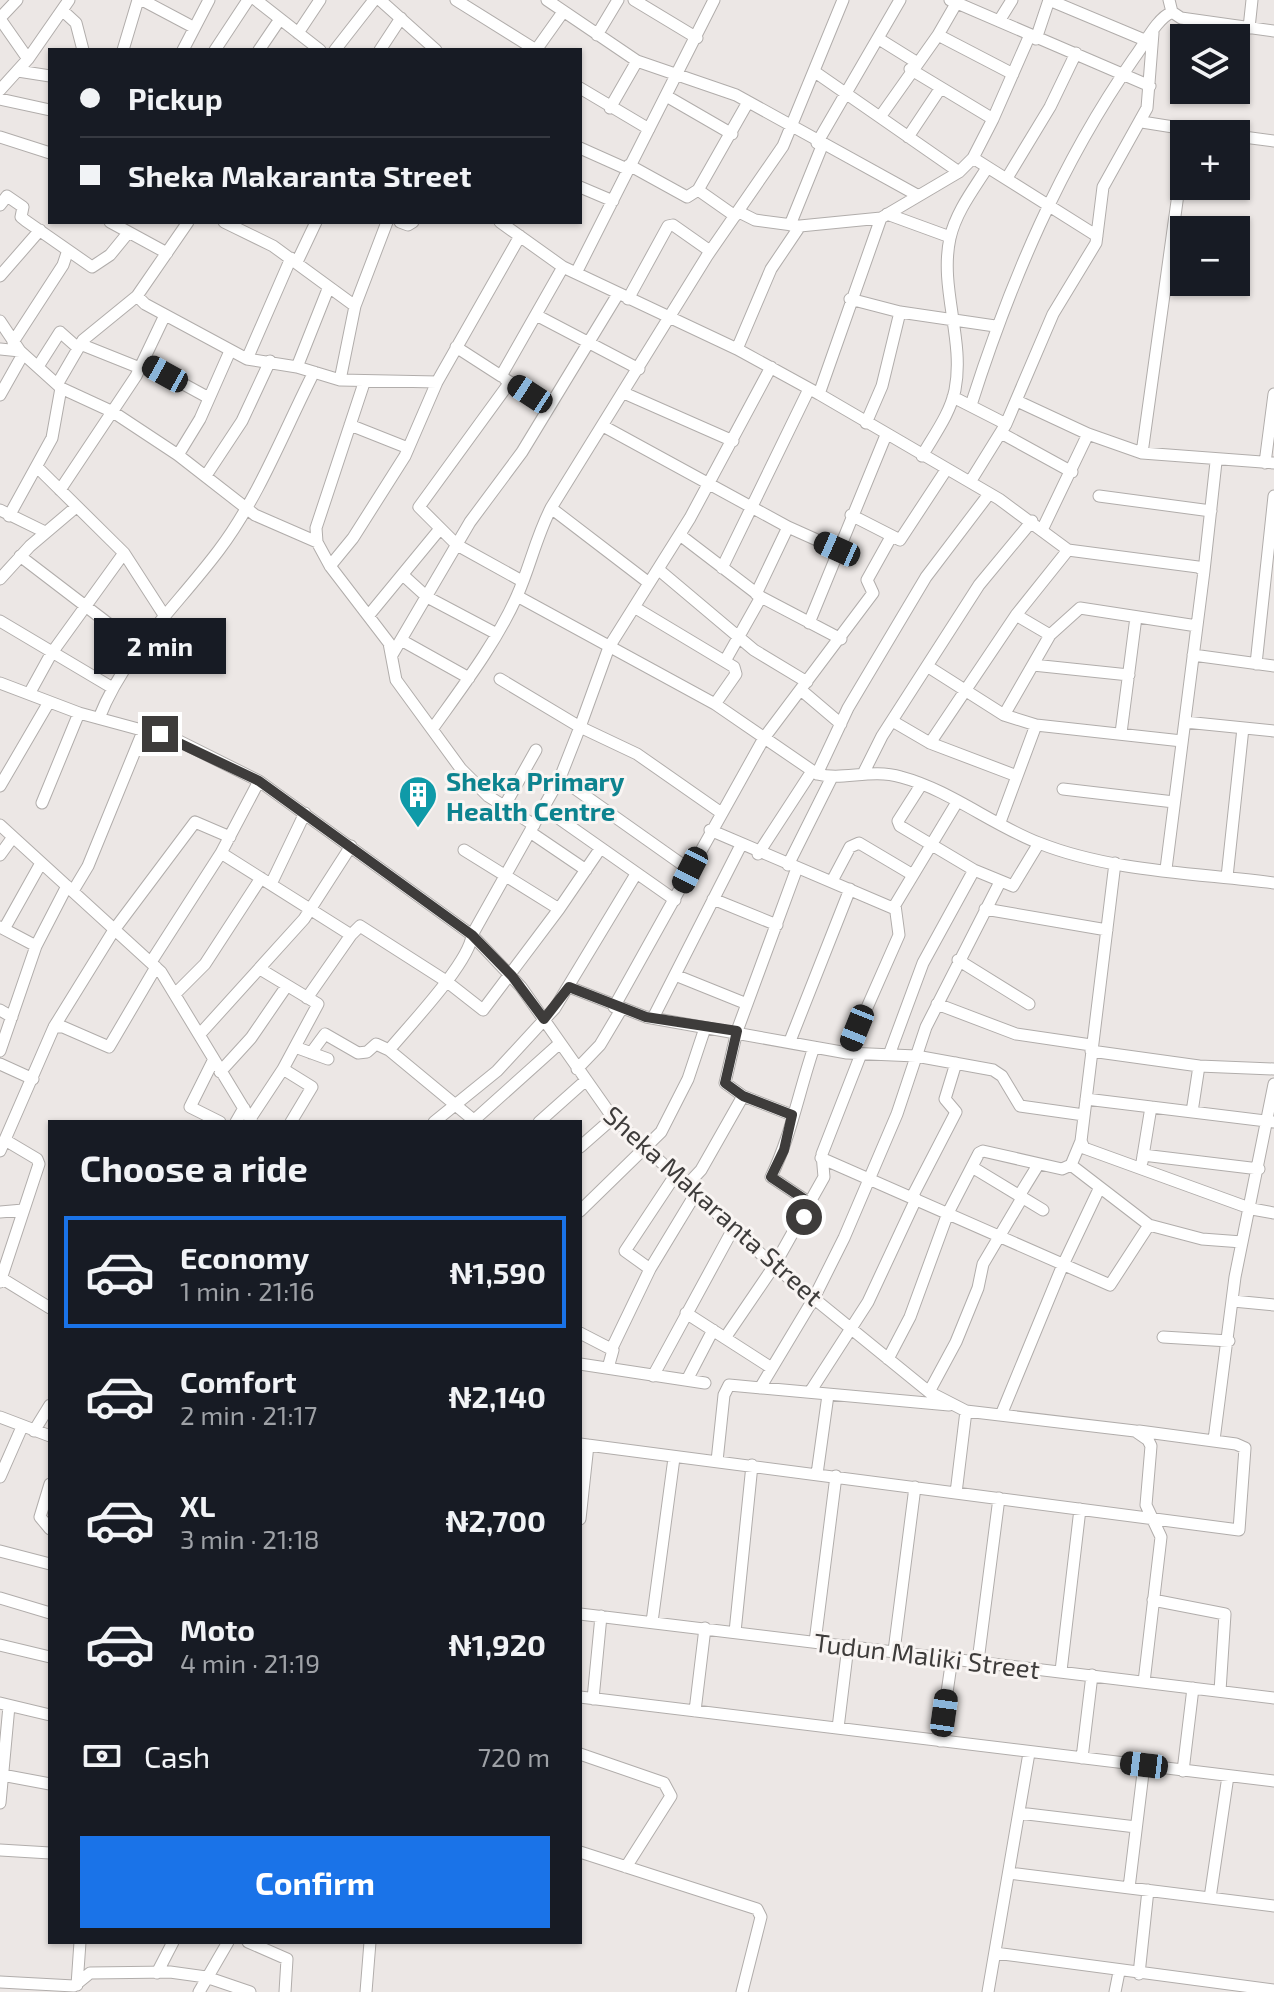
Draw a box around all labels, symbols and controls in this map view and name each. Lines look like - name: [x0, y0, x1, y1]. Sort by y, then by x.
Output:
- map controls: [1170, 24, 1250, 296]
- button: layers: [1170, 24, 1250, 104]
- text: Pickup: [128, 80, 223, 116]
- button: +: [1170, 120, 1250, 200]
- text: Sheka Makaranta Street: [128, 157, 472, 193]
- button: −: [1170, 216, 1250, 296]
- car: [138, 352, 192, 396]
- car: [503, 371, 557, 417]
- car: [810, 528, 864, 570]
- callout: 2 min: [94, 618, 226, 674]
- text: 2 min: [127, 630, 193, 661]
- route end: [142, 716, 178, 752]
- place label: Sheka Primary Health Centre: [446, 765, 625, 826]
- building icon: Sheka Primary Health Centre: [397, 774, 439, 829]
- car: [668, 843, 712, 897]
- car: [837, 1001, 877, 1055]
- street label: Sheka Makaranta Street: [598, 1099, 830, 1311]
- text: Choose a ride: [80, 1146, 308, 1189]
- route start: [786, 1199, 822, 1235]
- icon: car: [84, 1236, 156, 1308]
- text: Economy: [180, 1239, 309, 1275]
- text: ₦1,590: [449, 1254, 546, 1290]
- text: 1 min · 21:16: [180, 1275, 315, 1306]
- icon: car: [84, 1360, 156, 1432]
- text: Comfort: [180, 1363, 297, 1399]
- text: ₦2,140: [448, 1378, 546, 1414]
- text: 2 min · 21:17: [180, 1399, 317, 1430]
- icon: car: [84, 1484, 156, 1556]
- text: XL: [180, 1487, 215, 1523]
- text: ₦2,700: [445, 1502, 546, 1538]
- text: 3 min · 21:18: [180, 1523, 320, 1554]
- icon: car: [84, 1608, 156, 1680]
- text: Moto: [180, 1611, 255, 1647]
- text: ₦1,920: [449, 1626, 546, 1662]
- street label: Tudun Maliki Street: [812, 1626, 1042, 1684]
- text: 4 min · 21:19: [180, 1647, 320, 1678]
- car: [929, 1688, 959, 1738]
- icon: cash: [80, 1734, 124, 1778]
- text: Cash: [144, 1738, 210, 1774]
- text: 720 m: [478, 1741, 550, 1772]
- car: [1119, 1750, 1169, 1780]
- button: Confirm: [80, 1836, 550, 1928]

